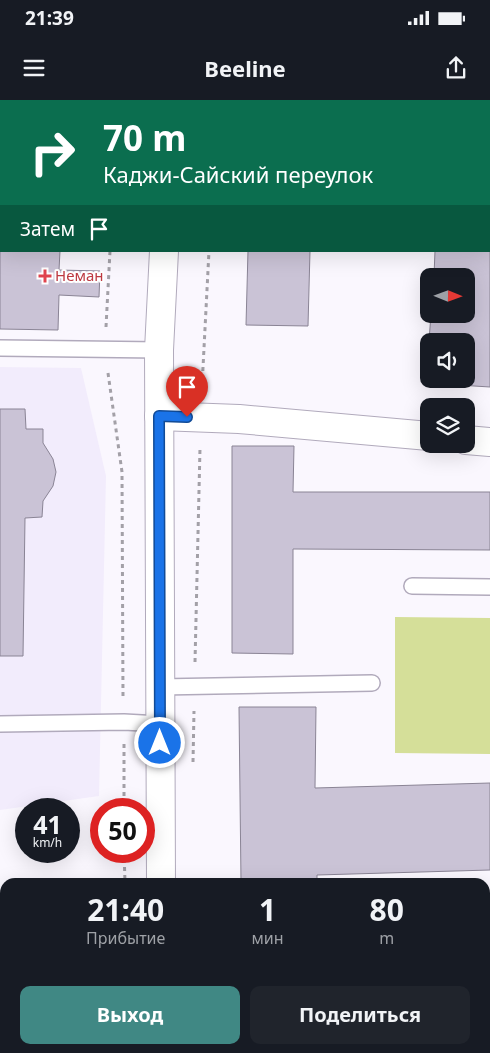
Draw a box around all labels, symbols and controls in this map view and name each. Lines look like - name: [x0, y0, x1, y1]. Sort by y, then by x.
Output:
- text: 21:39: [25, 5, 74, 31]
- text: Beeline: [204, 53, 286, 83]
- icon: menu: [20, 54, 48, 82]
- icon: share: [442, 54, 470, 82]
- text: 70 m: [103, 114, 186, 161]
- icon: right: [20, 120, 85, 185]
- text: Каджи-Сайский переулок: [103, 159, 373, 189]
- icon: arrive: [85, 215, 113, 243]
- text: Затем: [20, 216, 75, 242]
- place label: Неман: [55, 265, 103, 285]
- north arrow: [420, 268, 475, 322]
- map controls: [420, 268, 475, 453]
- marker: Неман: [39, 270, 51, 282]
- button: sound: [420, 333, 475, 388]
- pin: [166, 366, 208, 417]
- icon: arrive: [173, 373, 201, 401]
- button: layers: [420, 398, 475, 453]
- position arrow: [133, 716, 185, 768]
- speed limit sign: 50: [90, 798, 155, 863]
- text: 41: [33, 807, 62, 841]
- text: km/h: [33, 834, 62, 851]
- text: 21:40: [87, 889, 164, 930]
- text: 1: [259, 889, 276, 930]
- text: 80: [370, 889, 404, 930]
- text: Прибытие: [86, 927, 165, 949]
- text: мин: [251, 927, 284, 949]
- text: m: [379, 927, 394, 949]
- button: Выход: [20, 986, 240, 1044]
- button: Поделиться: [250, 986, 470, 1044]

